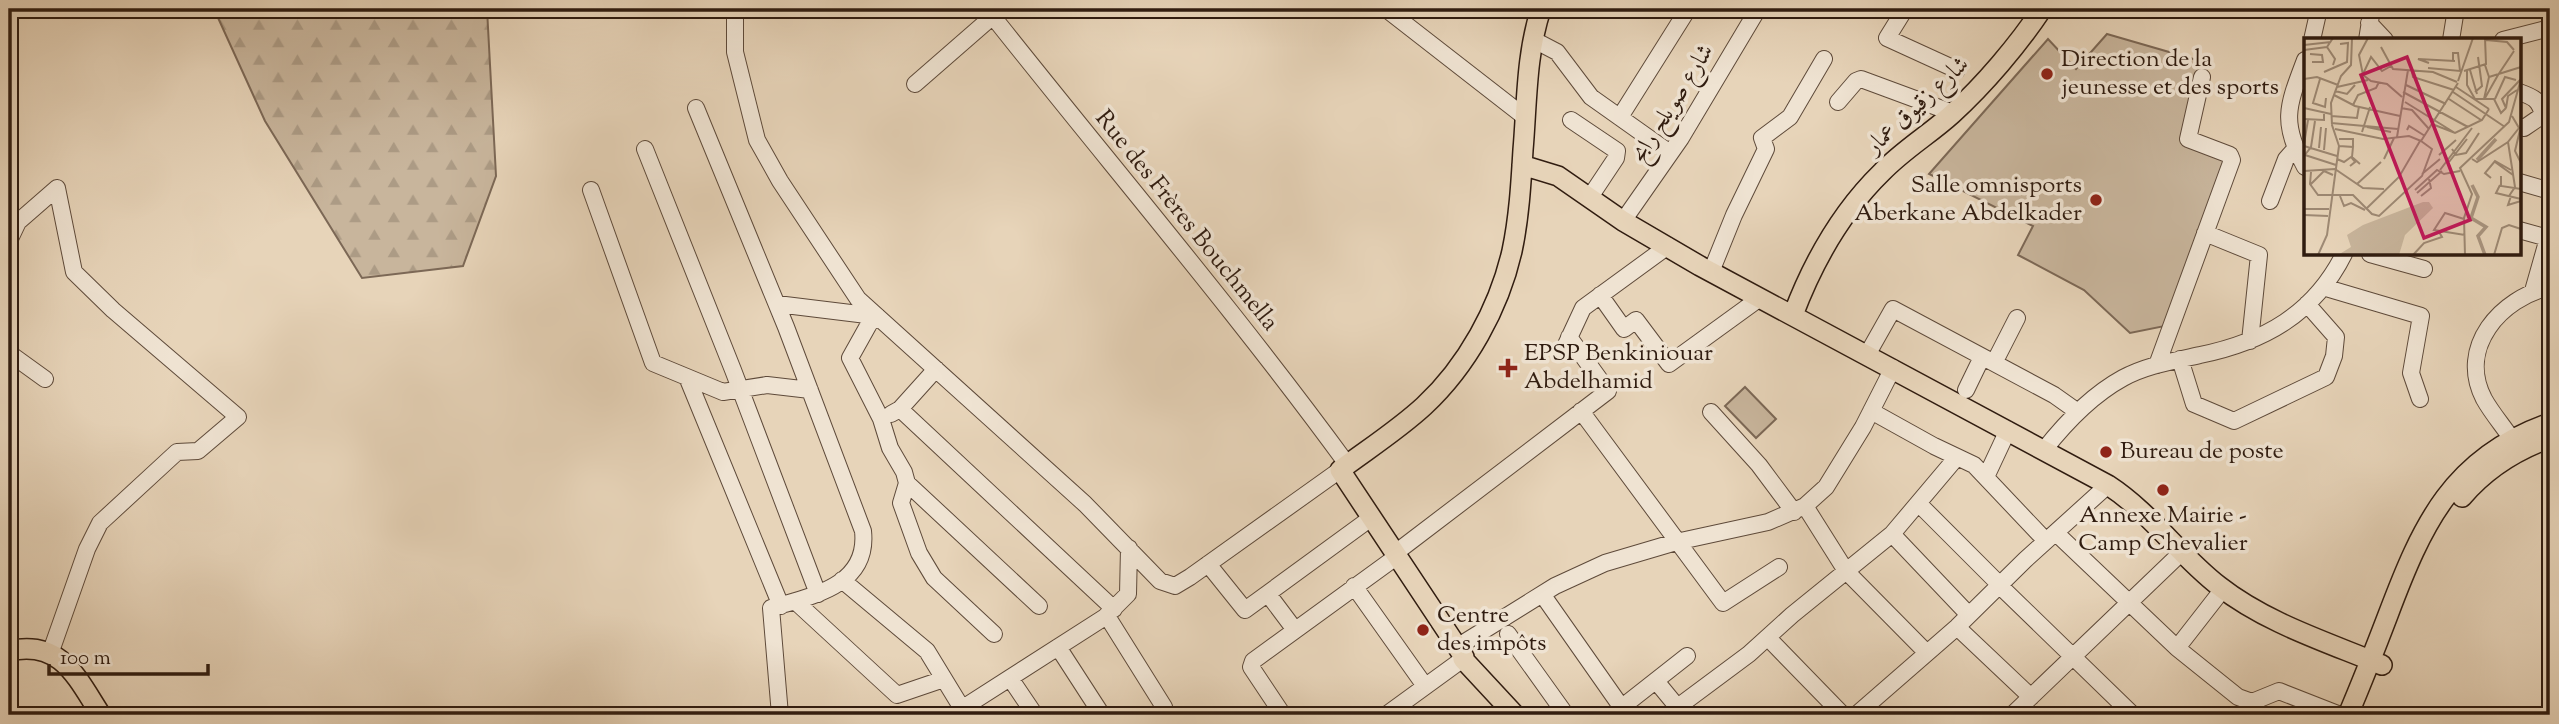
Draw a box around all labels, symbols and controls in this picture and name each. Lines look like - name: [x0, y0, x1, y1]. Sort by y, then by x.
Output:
- street label: شارع صويلح رابح: [1623, 38, 1725, 171]
- inset map: [2304, 38, 2520, 256]
- place label: Direction de la jeunesse et des sports: [2061, 43, 2279, 105]
- street label: شارع زقيوق عمار: [1857, 49, 1978, 165]
- marker: Direction de la jeunesse et des sports: [2039, 66, 2055, 82]
- street label: Rue des Frères Bouchmella: [1086, 103, 1286, 339]
- place label: Salle omnisports Aberkane Abdelkader: [1854, 169, 2082, 231]
- marker: Salle omnisports Aberkane Abdelkader: [2088, 192, 2104, 208]
- place label: EPSP Benkiniouar Abdelhamid: [1524, 337, 1713, 399]
- marker: EPSP Benkiniouar Abdelhamid: [1498, 358, 1518, 378]
- place label: Bureau de poste: [2120, 435, 2284, 469]
- marker: Bureau de poste: [2098, 444, 2114, 460]
- marker: Annexe Mairie - Camp Chevalier: [2155, 482, 2171, 498]
- place label: Annexe Mairie - Camp Chevalier: [2078, 499, 2248, 561]
- place label: Centre des impôts: [1437, 599, 1546, 661]
- marker: Centre des impôts: [1415, 622, 1431, 638]
- scale bar: [49, 633, 208, 677]
- text: 100 m: [60, 644, 111, 674]

